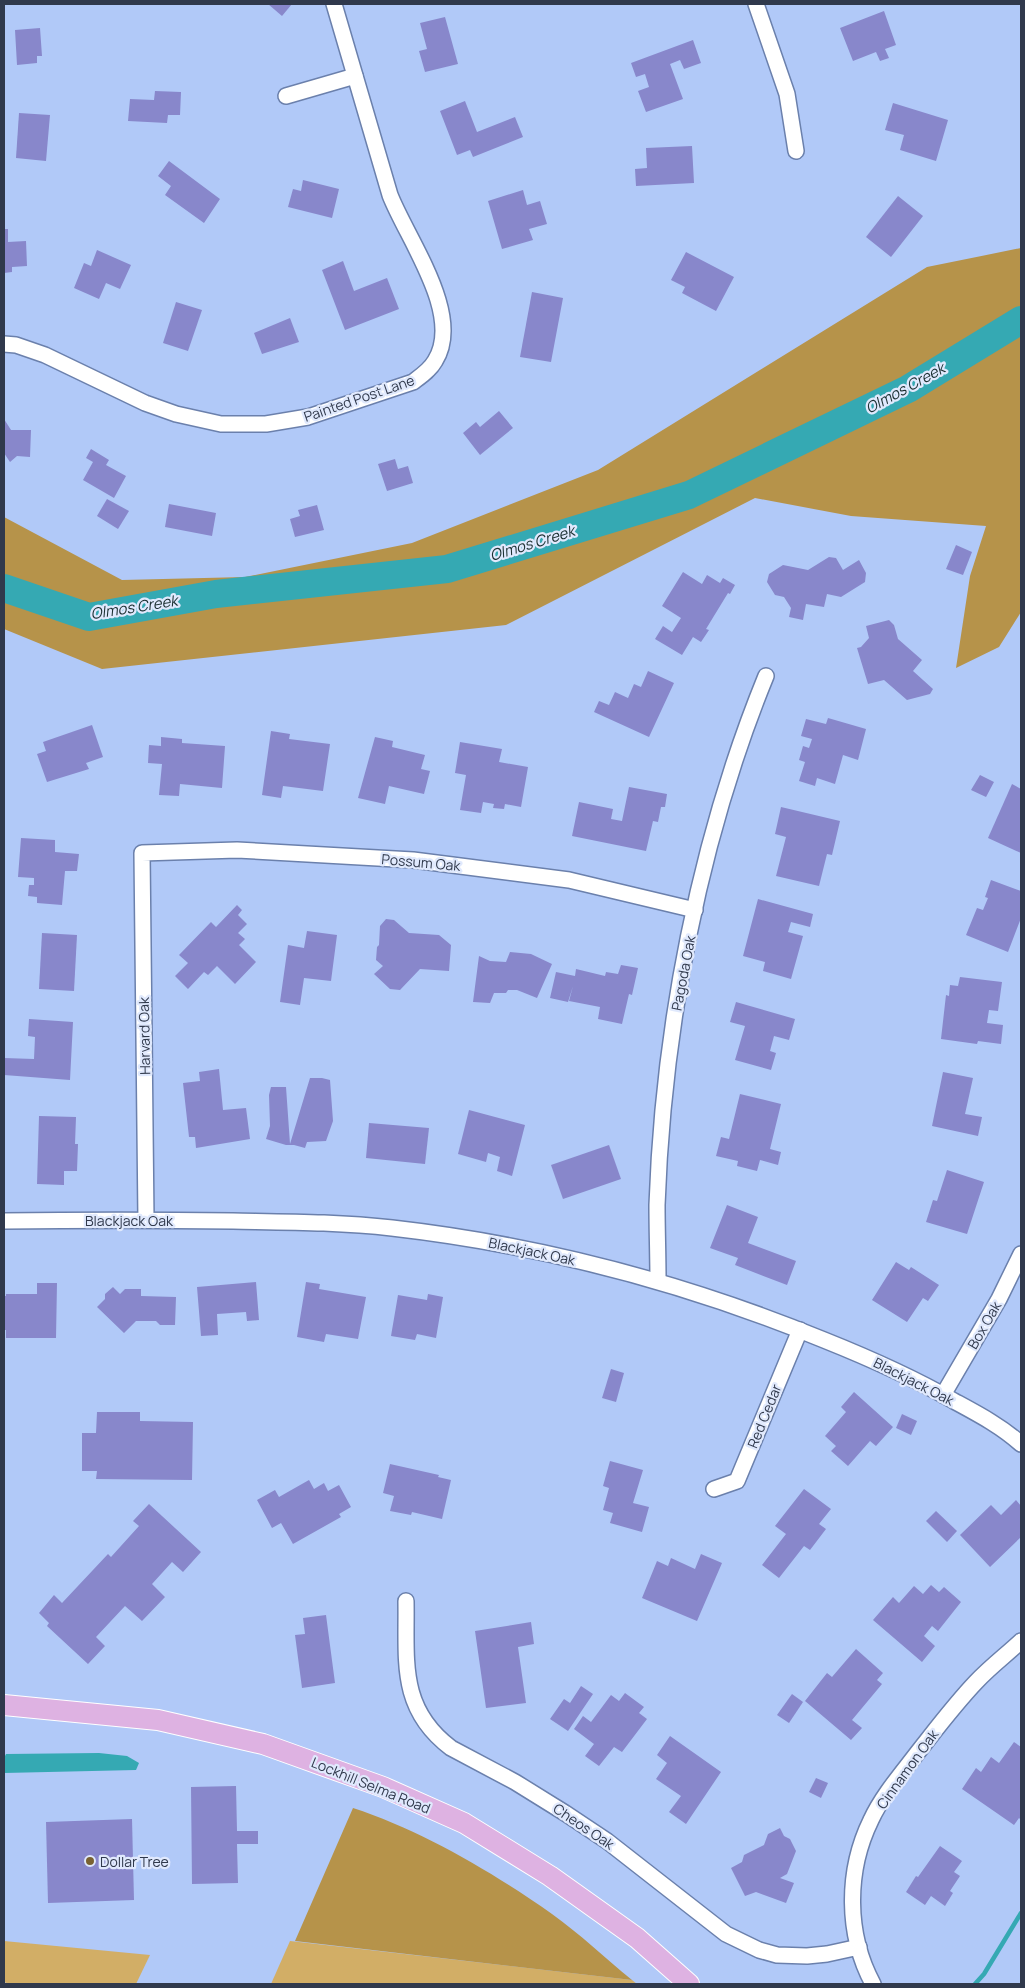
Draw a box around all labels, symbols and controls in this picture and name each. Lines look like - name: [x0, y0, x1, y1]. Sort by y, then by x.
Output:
- water label: Olmos Creek: [862, 356, 951, 418]
- street label: Painted Post Lane: [301, 370, 417, 426]
- water label: Olmos Creek: [487, 519, 579, 566]
- water label: Olmos Creek: [89, 589, 181, 624]
- street label: Possum Oak: [381, 849, 462, 875]
- street label: Pagoda Oak: [666, 933, 700, 1012]
- street label: Harvard Oak: [134, 996, 154, 1075]
- street label: Blackjack Oak: [85, 1211, 174, 1230]
- street label: Blackjack Oak: [487, 1233, 578, 1270]
- street label: Box Oak: [963, 1297, 1006, 1352]
- street label: Blackjack Oak: [871, 1353, 958, 1410]
- street label: Red Cedar: [743, 1381, 785, 1451]
- street label: Cinnamon Oak: [872, 1725, 943, 1813]
- street label: Lockhill Selma Road: [309, 1752, 433, 1818]
- street label: Cheos Oak: [550, 1799, 619, 1854]
- place label: Dollar Tree: [100, 1852, 169, 1871]
- marker: Dollar Tree: [84, 1855, 96, 1867]

